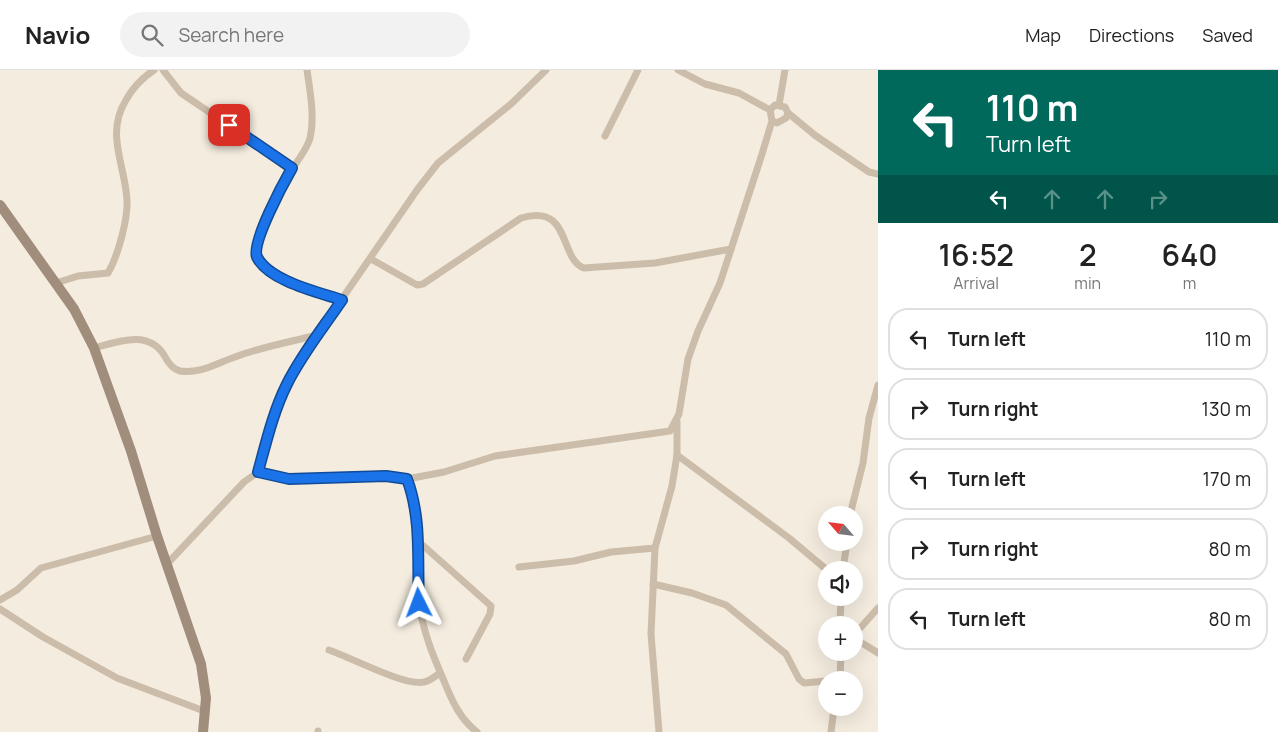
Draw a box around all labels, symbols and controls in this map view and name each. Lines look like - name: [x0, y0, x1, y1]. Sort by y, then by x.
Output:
- search box: [120, 12, 470, 57]
- text: Navio: [25, 18, 90, 51]
- icon: search: [138, 21, 166, 49]
- text: Search here: [178, 22, 284, 48]
- text: Map: [1025, 23, 1061, 47]
- text: Directions: [1089, 23, 1174, 47]
- text: Saved: [1202, 23, 1253, 47]
- text: 110 m: [986, 84, 1078, 132]
- icon: left: [903, 90, 968, 155]
- pin: [208, 104, 250, 146]
- icon: arrive: [215, 111, 243, 139]
- text: Turn left: [986, 129, 1071, 159]
- icon: left: [985, 185, 1013, 213]
- icon: ahead: [1038, 185, 1066, 213]
- icon: ahead: [1091, 185, 1119, 213]
- icon: right: [1144, 185, 1172, 213]
- text: 16:52: [938, 234, 1014, 275]
- text: 2: [1079, 234, 1097, 275]
- text: 640: [1162, 234, 1218, 275]
- text: Arrival: [953, 272, 999, 294]
- text: min: [1074, 272, 1101, 294]
- text: m: [1183, 272, 1196, 294]
- icon: left: [905, 325, 933, 353]
- text: Turn left: [948, 326, 1026, 352]
- text: 110 m: [1205, 326, 1251, 352]
- icon: right: [905, 395, 933, 423]
- text: Turn right: [948, 396, 1038, 422]
- text: 130 m: [1202, 396, 1251, 422]
- icon: left: [905, 465, 933, 493]
- text: Turn left: [948, 466, 1026, 492]
- text: 170 m: [1203, 466, 1251, 492]
- north arrow: [818, 506, 862, 551]
- map controls: [818, 506, 863, 716]
- icon: right: [905, 535, 933, 563]
- text: Turn right: [948, 536, 1038, 562]
- text: 80 m: [1208, 536, 1251, 562]
- button: sound: [818, 561, 863, 606]
- position arrow: [392, 576, 444, 628]
- icon: left: [905, 605, 933, 633]
- text: Turn left: [948, 606, 1026, 632]
- text: 80 m: [1208, 606, 1251, 632]
- button: +: [818, 616, 863, 661]
- button: −: [818, 671, 863, 716]

